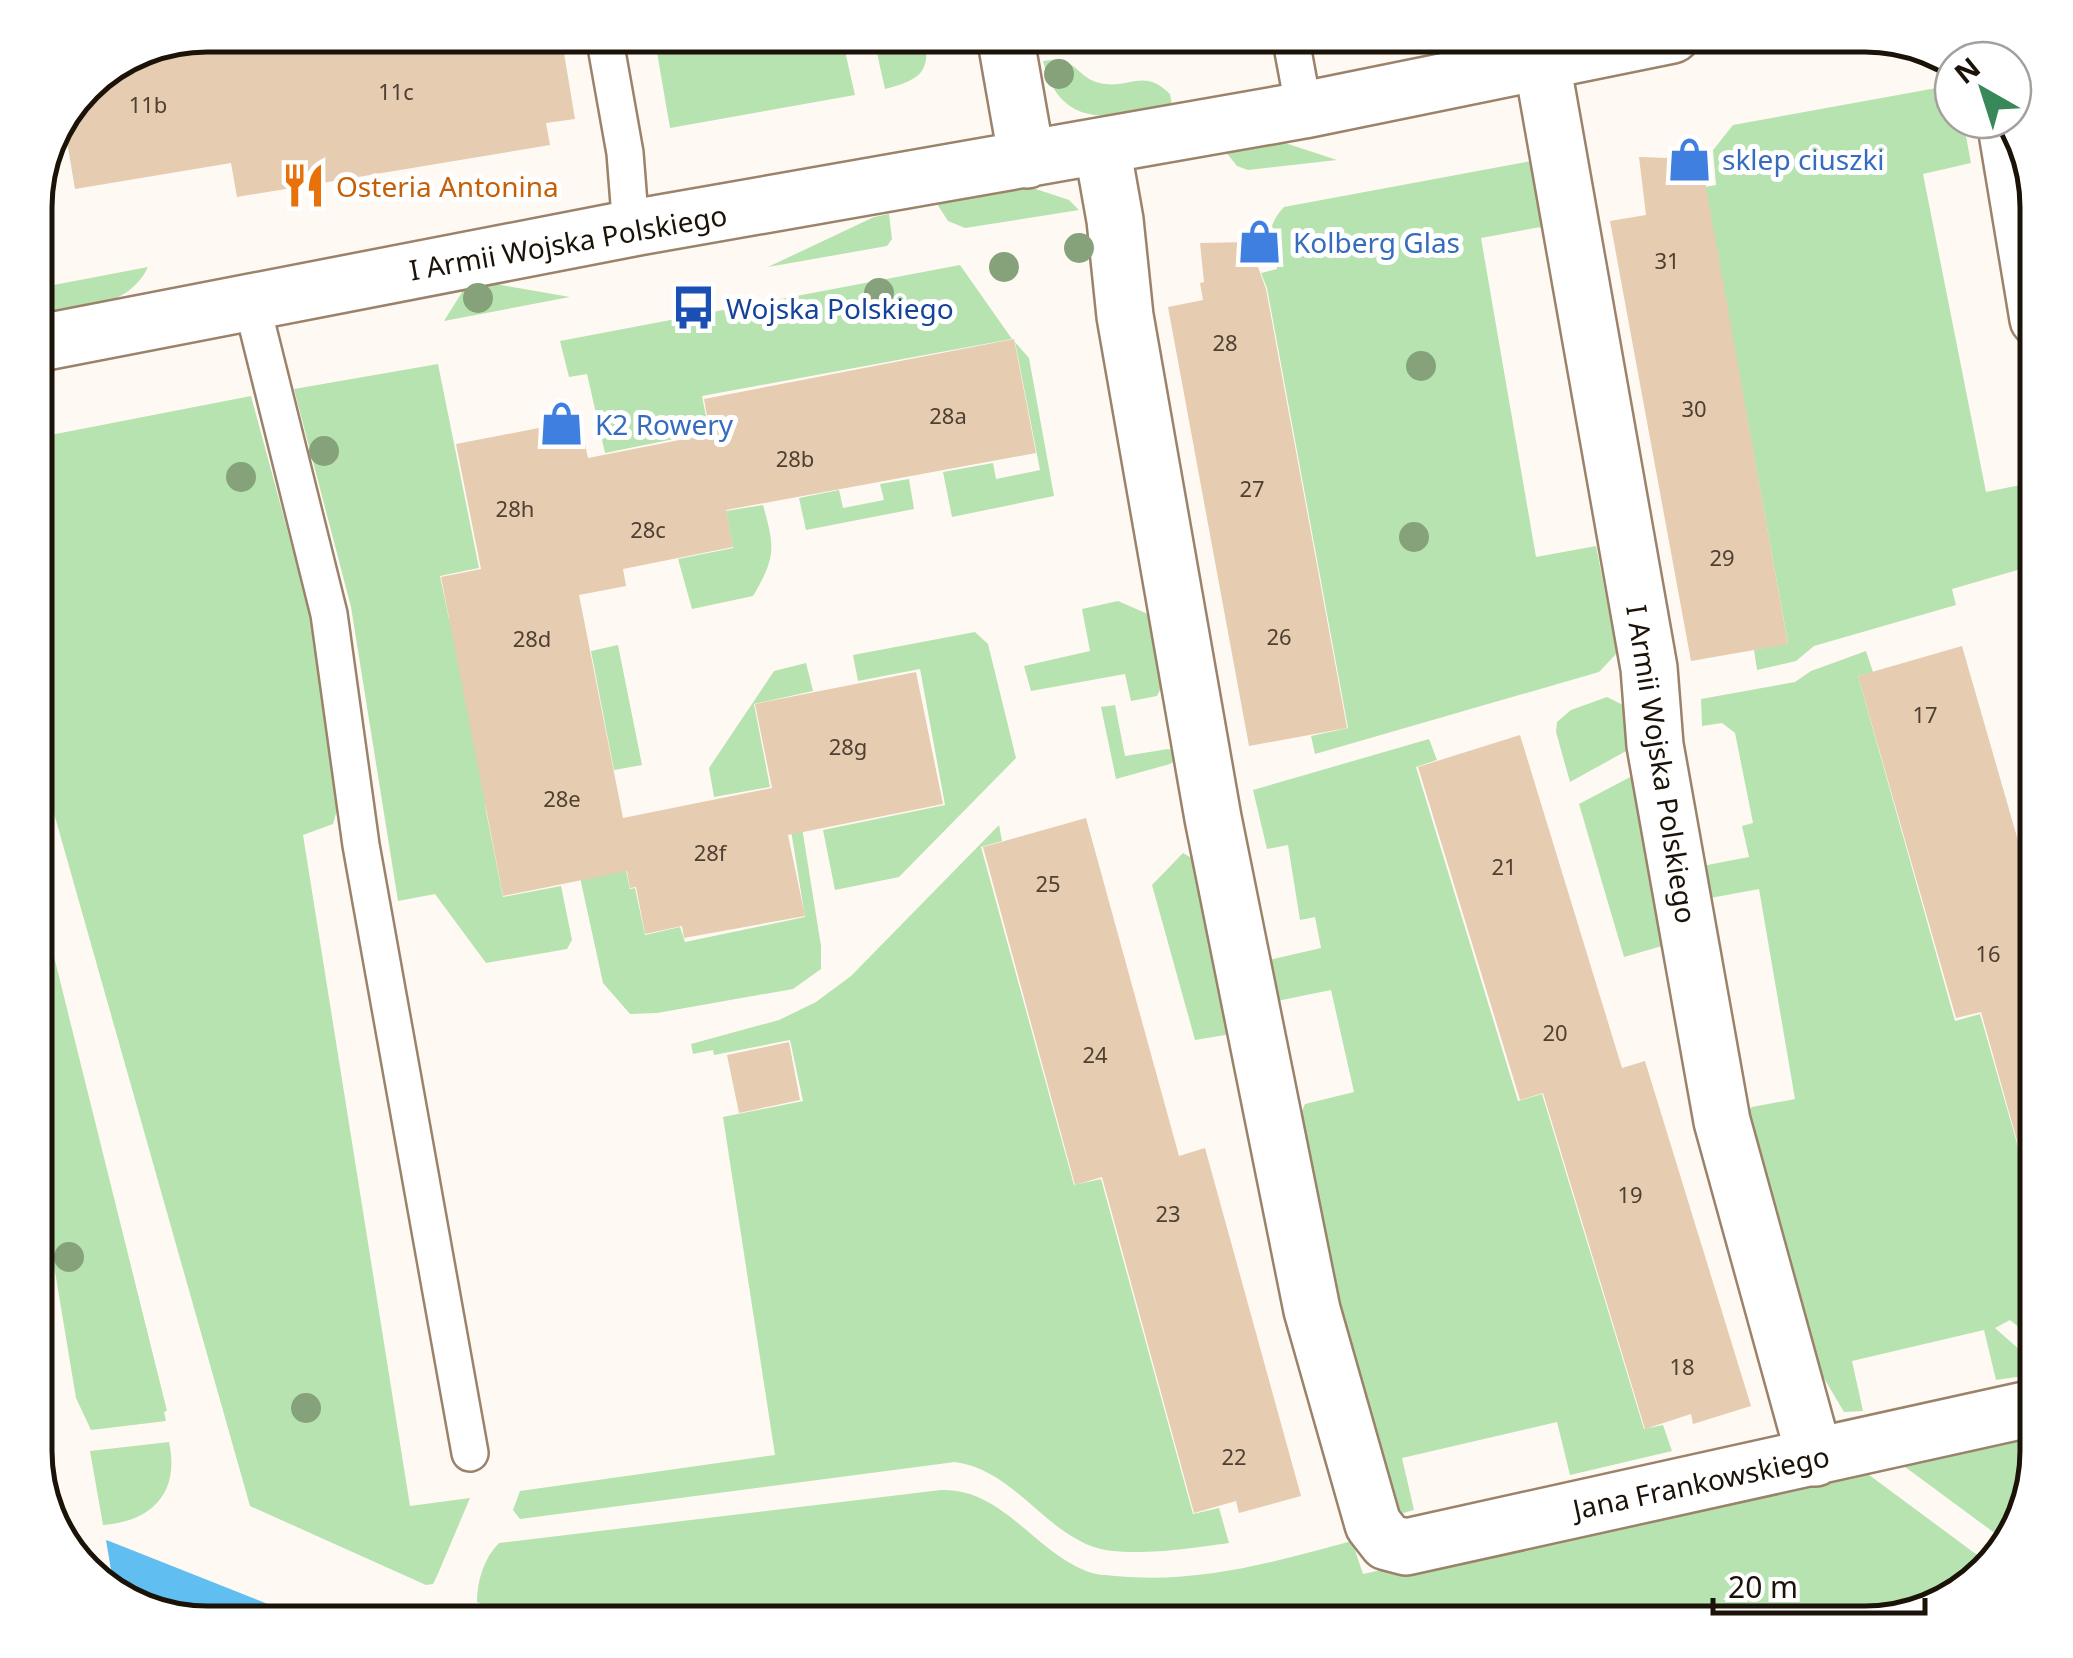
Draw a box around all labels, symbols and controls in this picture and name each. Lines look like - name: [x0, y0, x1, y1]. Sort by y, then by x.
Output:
- north arrow: [1933, 40, 2033, 140]
- text: N: [1946, 48, 1987, 92]
- house number: 11c: [378, 76, 414, 106]
- house number: 11b: [129, 89, 167, 119]
- shop icon: sklep ciuszki: [1665, 135, 1713, 183]
- place label: sklep ciuszki: [1722, 140, 1885, 178]
- restaurant icon: Osteria Antonina: [279, 162, 327, 210]
- place label: Osteria Antonina: [336, 167, 559, 205]
- street label: I Armii Wojska Polskiego: [406, 195, 730, 289]
- shop icon: Kolberg Glas: [1236, 218, 1284, 266]
- place label: Kolberg Glas: [1293, 223, 1460, 261]
- house number: 31: [1654, 245, 1680, 275]
- bus stop icon: Wojska Polskiego: [669, 284, 717, 332]
- place label: Wojska Polskiego: [726, 289, 954, 327]
- house number: 28: [1212, 327, 1238, 357]
- house number: 30: [1681, 393, 1707, 423]
- shop icon: K2 Rowery: [538, 400, 586, 448]
- house number: 28a: [929, 400, 967, 430]
- place label: K2 Rowery: [595, 405, 734, 443]
- house number: 28b: [776, 443, 814, 473]
- house number: 27: [1239, 473, 1265, 503]
- house number: 28h: [496, 493, 534, 523]
- house number: 28c: [630, 514, 666, 544]
- house number: 29: [1709, 542, 1735, 572]
- street label: I Armii Wojska Polskiego: [1618, 602, 1706, 926]
- house number: 26: [1266, 621, 1292, 651]
- house number: 28d: [513, 623, 551, 653]
- house number: 17: [1912, 699, 1938, 729]
- house number: 28g: [829, 731, 867, 761]
- house number: 28e: [543, 783, 581, 813]
- house number: 28f: [694, 837, 728, 867]
- house number: 21: [1491, 851, 1517, 881]
- house number: 25: [1035, 868, 1061, 898]
- house number: 16: [1975, 938, 2001, 968]
- house number: 20: [1542, 1017, 1568, 1047]
- house number: 24: [1082, 1039, 1108, 1069]
- house number: 19: [1617, 1179, 1643, 1209]
- house number: 23: [1155, 1198, 1181, 1228]
- house number: 18: [1669, 1351, 1695, 1381]
- street label: Jana Frankowskiego: [1566, 1436, 1833, 1528]
- house number: 22: [1221, 1441, 1247, 1471]
- scale bar: [1713, 1553, 1926, 1615]
- text: 20 m: [1728, 1566, 1798, 1607]

